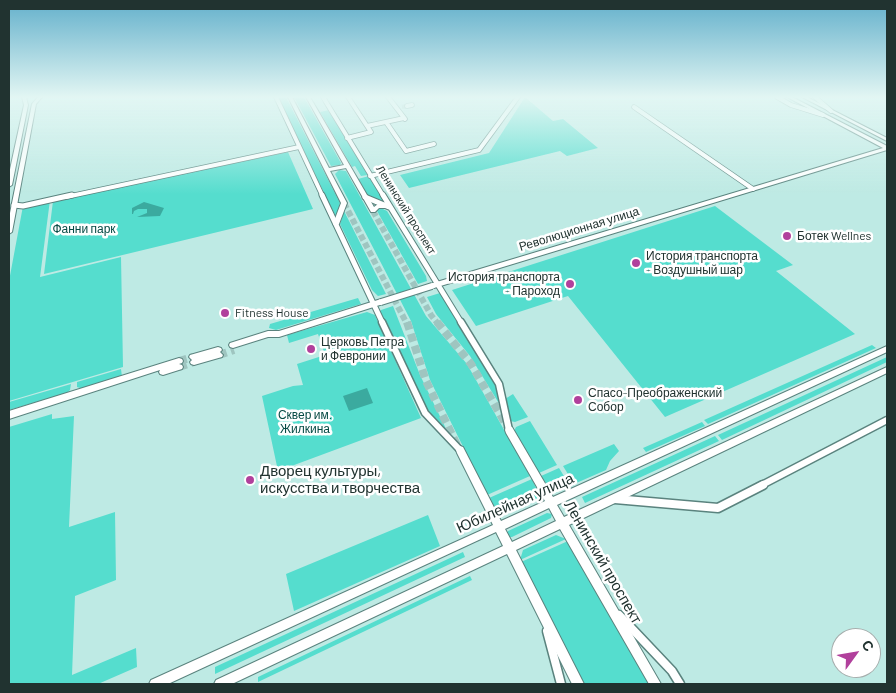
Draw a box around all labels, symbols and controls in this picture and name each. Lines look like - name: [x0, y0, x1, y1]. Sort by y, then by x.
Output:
- street label: Ленинский проспект: [373, 163, 439, 257]
- street label: Революционная улица: [517, 204, 641, 254]
- park label: Фанни парк: [52, 222, 116, 236]
- place label: Ботек Wellnes: [797, 229, 871, 243]
- marker: Ботек Wellnes: [781, 230, 793, 242]
- place label: История транспорта - Воздушный шар: [646, 249, 758, 277]
- marker: История транспорта - Воздушный шар: [630, 257, 642, 269]
- place label: История транспорта - Пароход: [448, 270, 560, 298]
- marker: История транспорта - Пароход: [564, 278, 576, 290]
- place label: Fitness House: [235, 306, 309, 320]
- marker: Fitness House: [219, 307, 231, 319]
- place label: Церковь Петра и Февронии: [321, 335, 404, 363]
- marker: Церковь Петра и Февронии: [305, 343, 317, 355]
- place label: Спасо-Преображенский Собор: [588, 386, 722, 414]
- marker: Спасо-Преображенский Собор: [572, 394, 584, 406]
- park label: Сквер им. Жилкина: [278, 408, 332, 436]
- place label: Дворец культуры, искусства и творчества: [260, 462, 420, 497]
- street label: Юбилейная улица: [454, 469, 576, 537]
- marker: Дворец культуры, искусства и творчества: [244, 474, 256, 486]
- street label: Ленинский проспект: [560, 497, 646, 627]
- north arrow: [831, 628, 881, 678]
- text: С: [858, 637, 878, 654]

